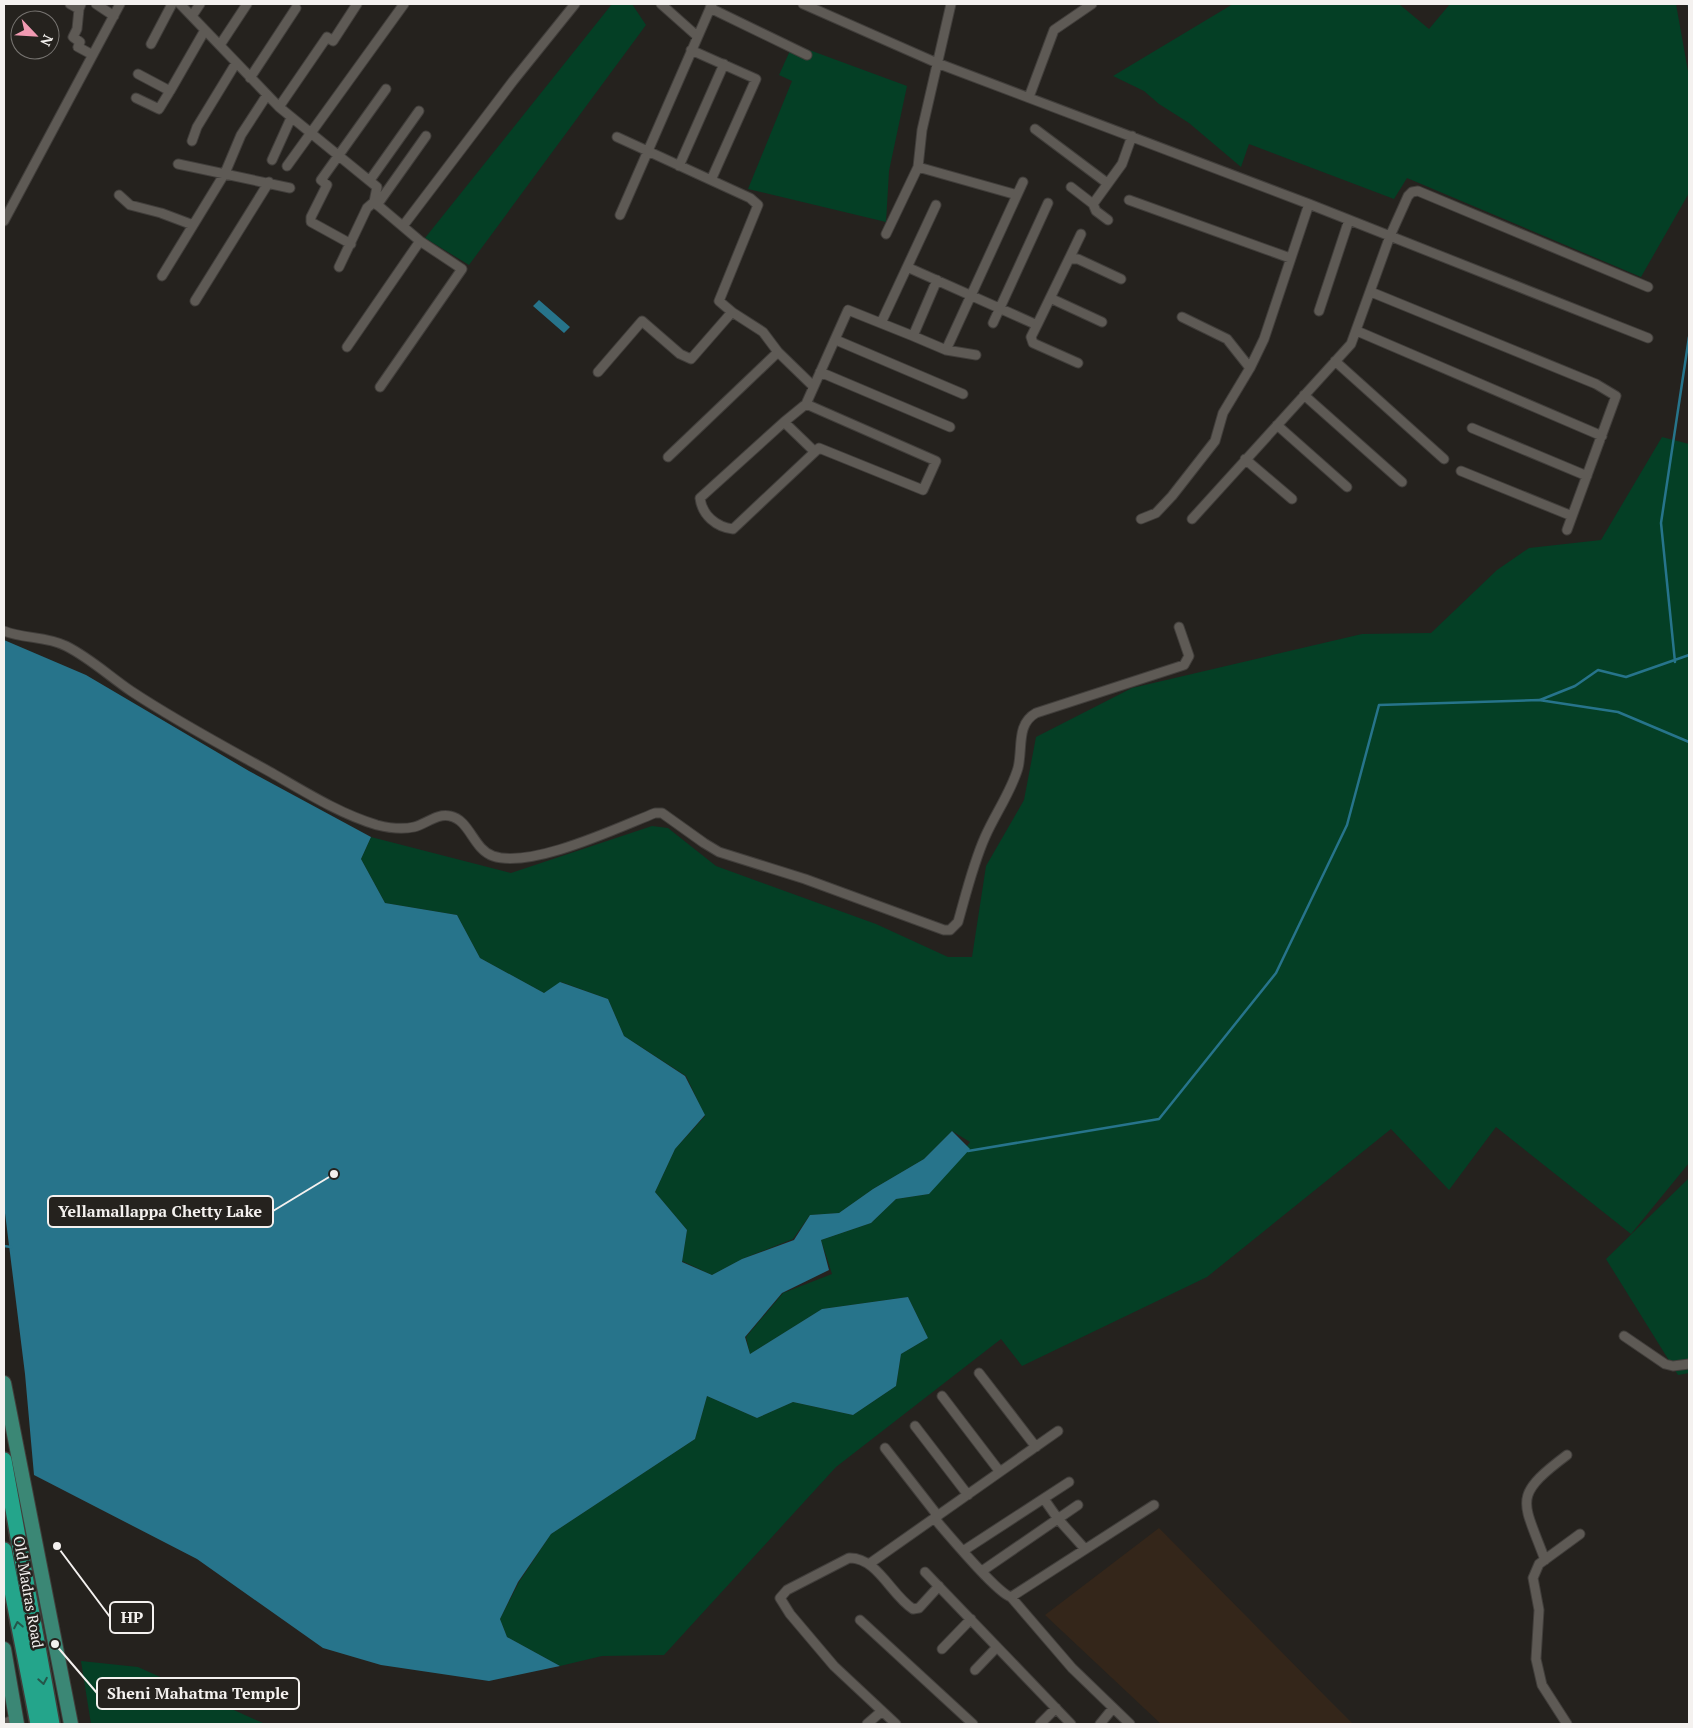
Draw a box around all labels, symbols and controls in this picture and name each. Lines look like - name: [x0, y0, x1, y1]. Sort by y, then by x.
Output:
- north arrow: [10, 10, 60, 60]
- text: N: [36, 32, 58, 50]
- callout: Yellamallappa Chetty Lake: [48, 1196, 273, 1227]
- text: Yellamallappa Chetty Lake: [58, 1200, 262, 1222]
- street label: Old Madras Road: [9, 1534, 49, 1649]
- callout: HP: [110, 1602, 153, 1633]
- text: HP: [121, 1606, 143, 1628]
- one-way arrow: [14, 1620, 24, 1629]
- one-way arrow: [38, 1676, 48, 1685]
- callout: Sheni Mahatma Temple: [97, 1678, 299, 1709]
- text: Sheni Mahatma Temple: [107, 1682, 289, 1704]

